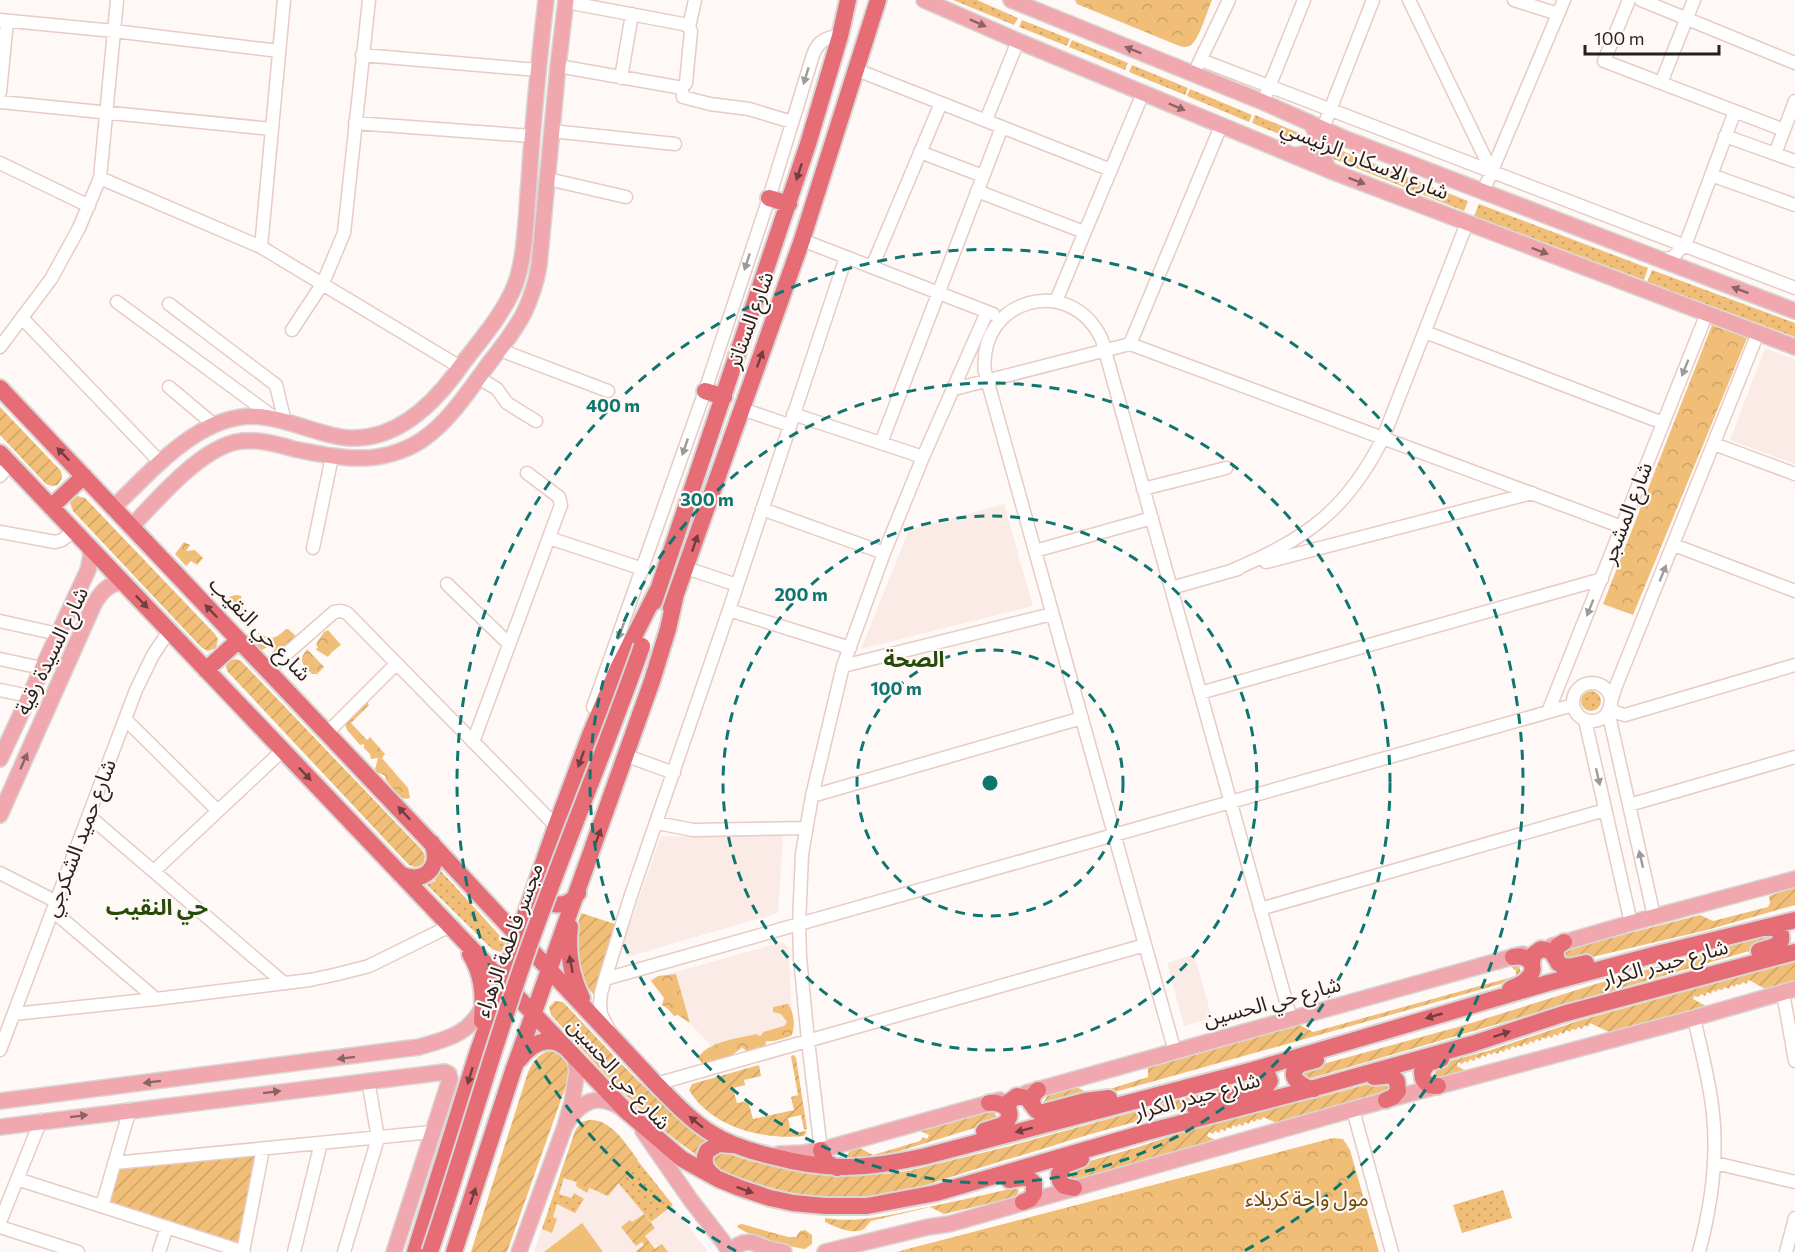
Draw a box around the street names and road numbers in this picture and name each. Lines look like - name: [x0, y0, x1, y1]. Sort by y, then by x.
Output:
- street label: شارع الاسكان الرئيسي: [1276, 114, 1453, 208]
- street label: شارع السناتر: [719, 268, 781, 374]
- street label: شارع المشجر: [1594, 458, 1660, 569]
- street label: شارع حي النقيب: [201, 570, 317, 689]
- street label: شارع السيدة رقية: [9, 582, 96, 720]
- street label: شارع حميد الشكرجي: [37, 755, 125, 922]
- street label: مجسر فاطمة الزهراء: [468, 859, 548, 1020]
- street label: شارع حيدر الكرار: [1598, 933, 1732, 995]
- street label: شارع حي الحسين: [1200, 970, 1345, 1036]
- street label: شارع حي الحسين: [560, 1012, 677, 1137]
- street label: شارع حيدر الكرار: [1130, 1066, 1264, 1128]

